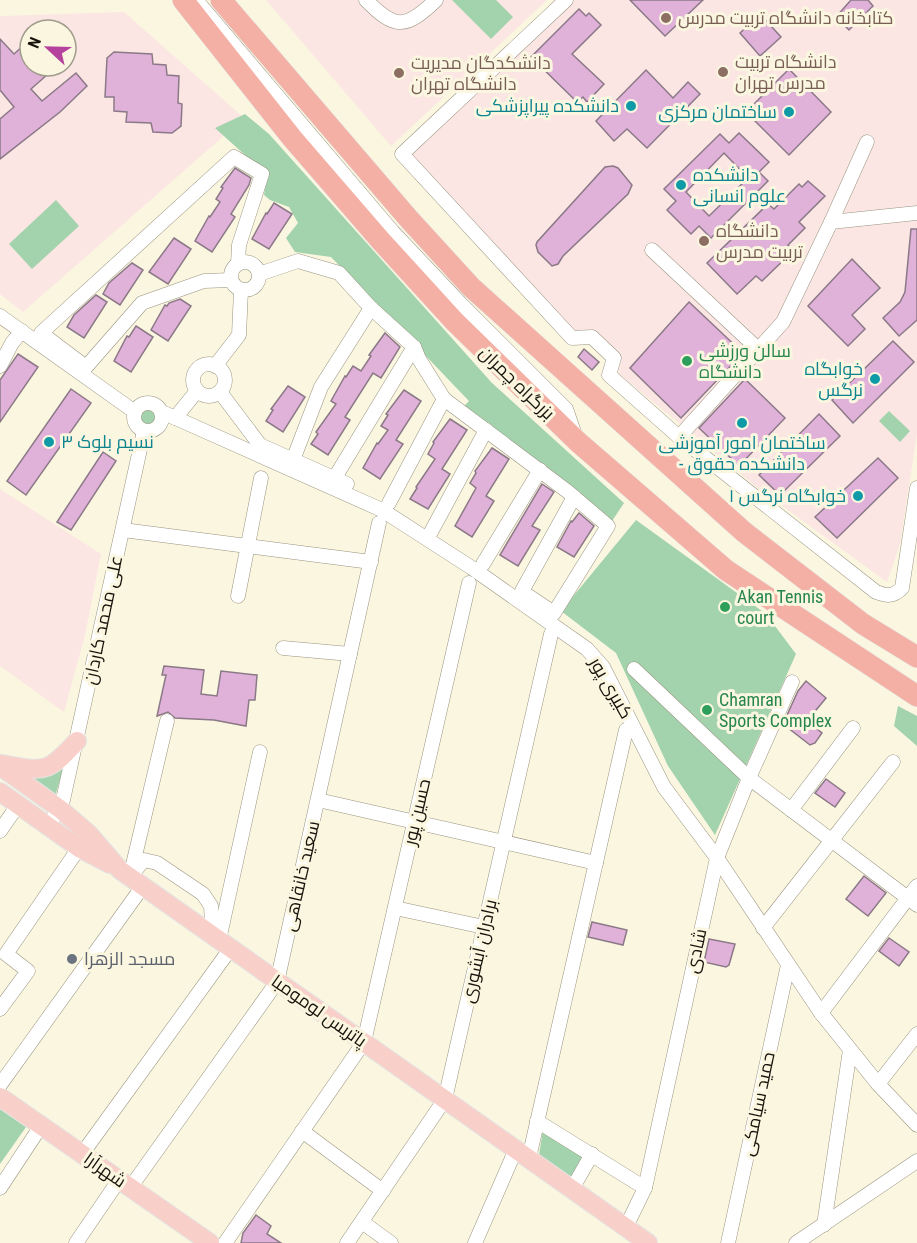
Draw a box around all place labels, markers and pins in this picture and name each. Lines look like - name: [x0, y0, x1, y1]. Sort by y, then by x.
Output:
- place label: کتابخانه دانشگاه تربیت مدرس: [678, 7, 894, 29]
- marker: کتابخانه دانشگاه تربیت مدرس: [659, 11, 673, 25]
- place label: دانشگاه تربیت مدرس تهران: [735, 51, 837, 94]
- place label: دانشکدگان مدیریت دانشگاه تهران: [411, 52, 551, 95]
- marker: دانشگاه تربیت مدرس تهران: [716, 65, 730, 79]
- marker: دانشکدگان مدیریت دانشگاه تهران: [392, 66, 406, 80]
- place label: دانشکده پیراپزشکی: [476, 95, 619, 118]
- marker: دانشکده پیراپزشکی: [624, 99, 638, 113]
- place label: ساختمان مرکزی: [658, 101, 777, 123]
- marker: ساختمان مرکزی: [782, 105, 796, 119]
- place label: دانشکده علوم انسانی: [693, 164, 786, 208]
- marker: دانشکده علوم انسانی: [674, 178, 688, 192]
- place label: دانشگاه تربیت مدرس: [716, 220, 803, 263]
- marker: دانشگاه تربیت مدرس: [697, 234, 711, 248]
- place label: سالن ورزشی دانشگاه: [699, 340, 791, 382]
- marker: سالن ورزشی دانشگاه: [680, 354, 694, 368]
- place label: خوابگاه نرگس: [804, 358, 863, 401]
- marker: خوابگاه نرگس: [868, 372, 882, 386]
- marker: ساختمان امور آموزشی - دانشکده حقوق: [735, 416, 749, 430]
- place label: نسیم بلوک ۳: [61, 431, 154, 454]
- place label: ساختمان امور آموزشی - دانشکده حقوق: [658, 432, 826, 476]
- marker: نسیم بلوک ۳: [42, 435, 56, 449]
- place label: خوابگاه نرگس ۱: [729, 485, 846, 507]
- marker: خوابگاه نرگس ۱: [851, 489, 865, 503]
- place label: Akan Tennis court: [737, 586, 823, 628]
- marker: Akan Tennis court: [718, 600, 732, 614]
- place label: Chamran Sports Complex: [719, 689, 832, 731]
- marker: Chamran Sports Complex: [700, 703, 714, 717]
- place label: مسجد الزهرا: [84, 948, 175, 970]
- marker: مسجد الزهرا: [65, 952, 79, 966]

